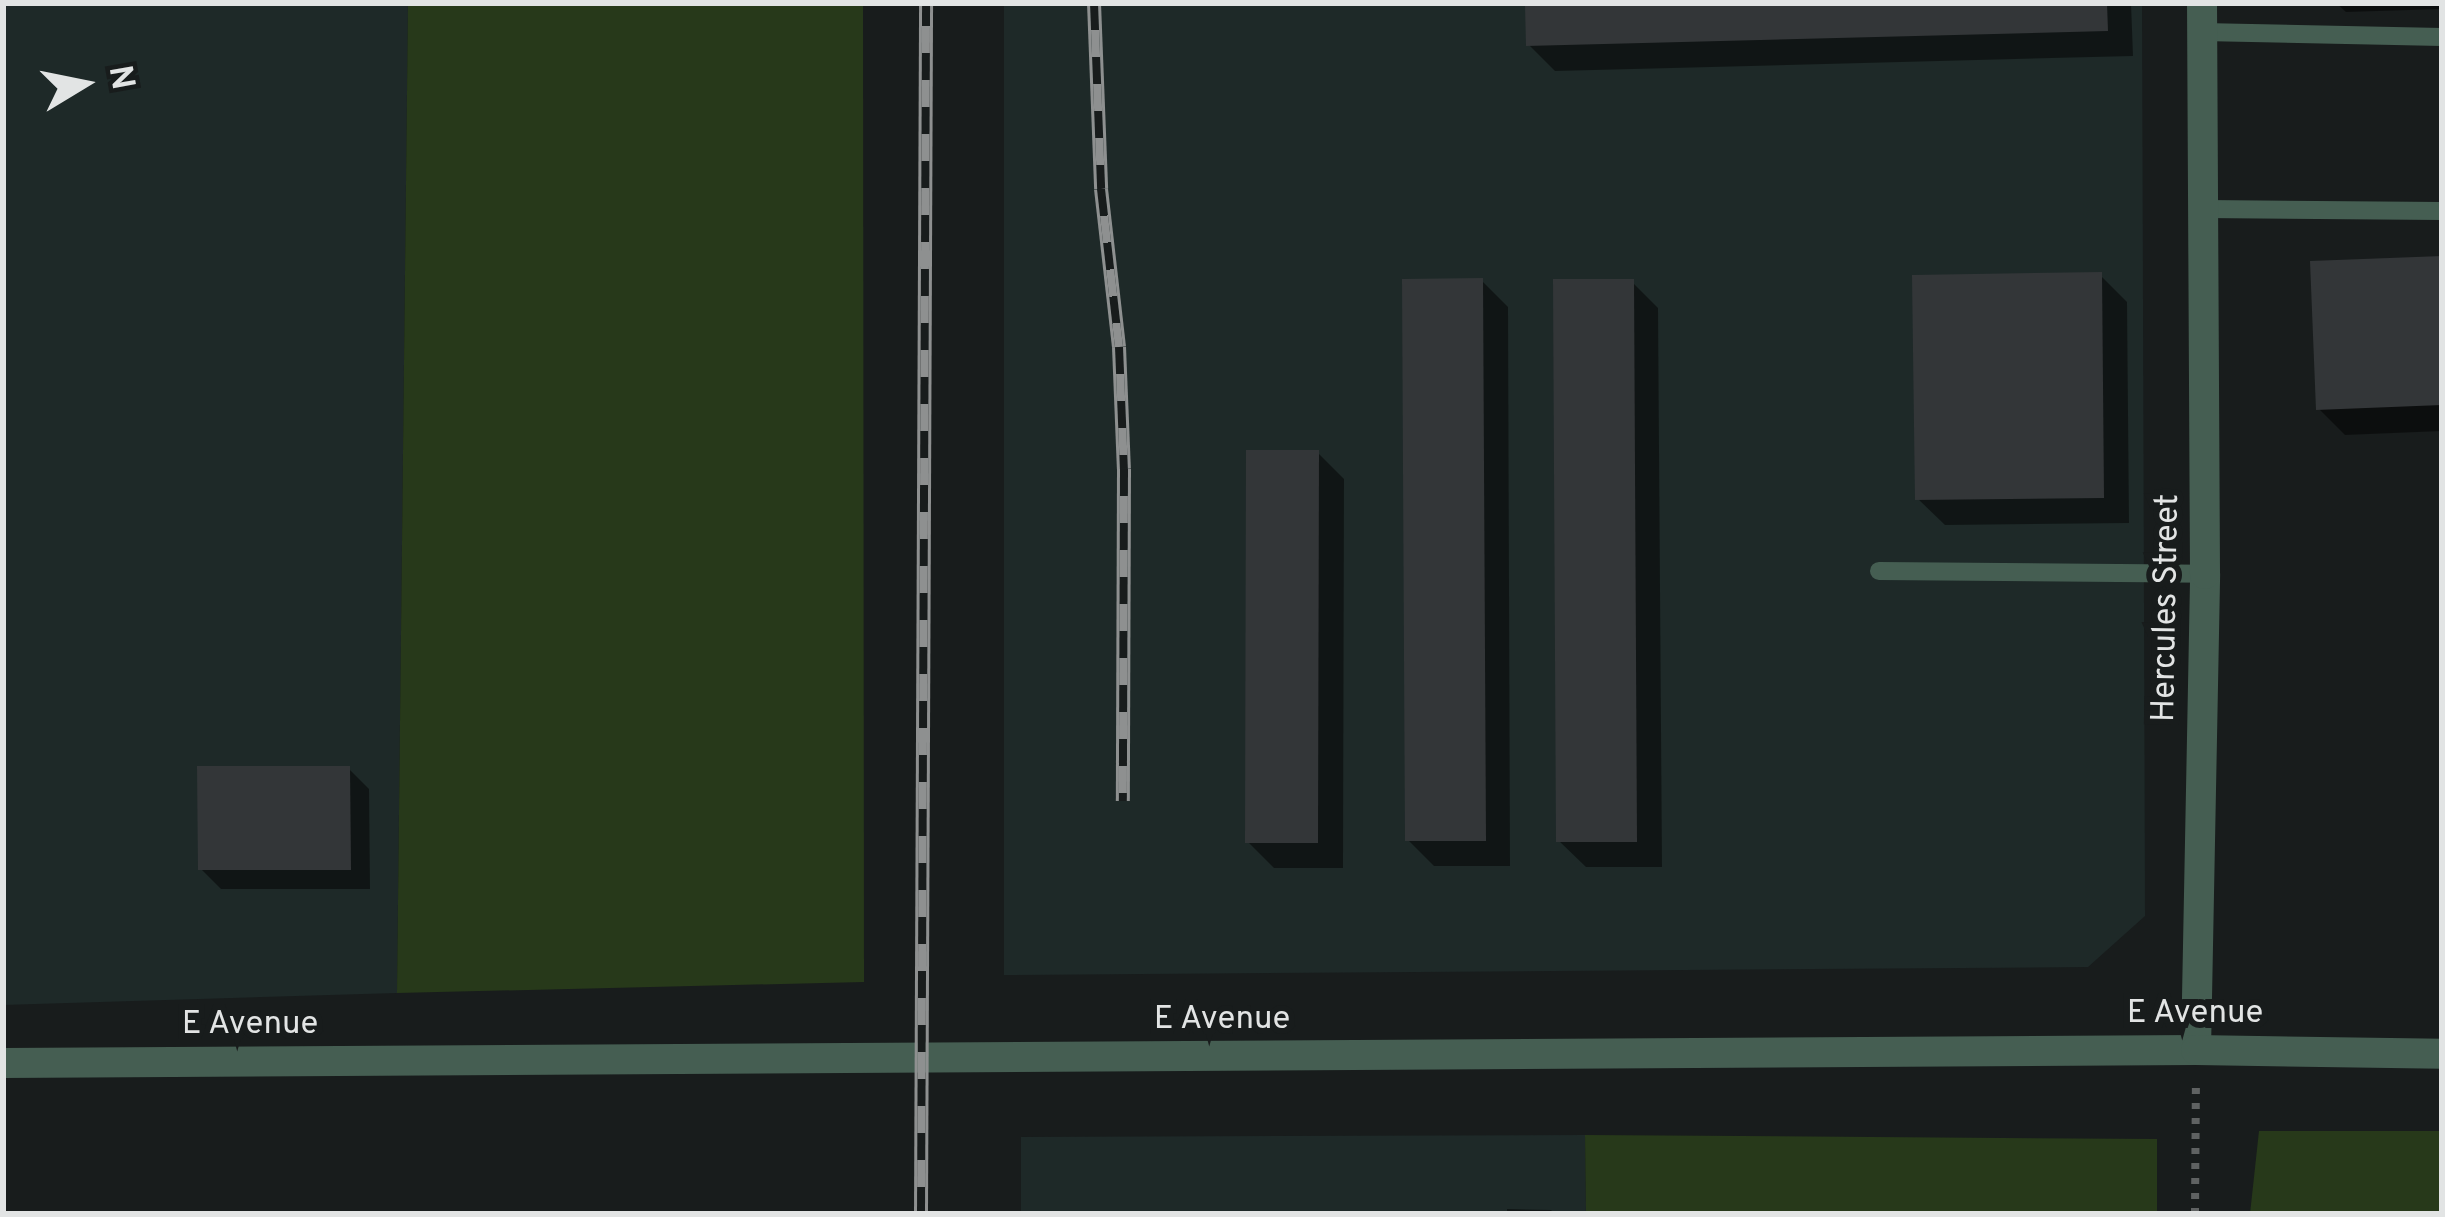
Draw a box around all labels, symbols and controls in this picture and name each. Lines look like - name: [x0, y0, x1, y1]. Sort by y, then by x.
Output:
- north arrow: [24, 24, 144, 144]
- text: N: [97, 62, 142, 93]
- street label: Hercules Street: [2146, 494, 2190, 722]
- street label: E Avenue: [2126, 995, 2264, 1035]
- street label: E Avenue: [1153, 1001, 1291, 1041]
- street label: E Avenue: [181, 1006, 319, 1046]

